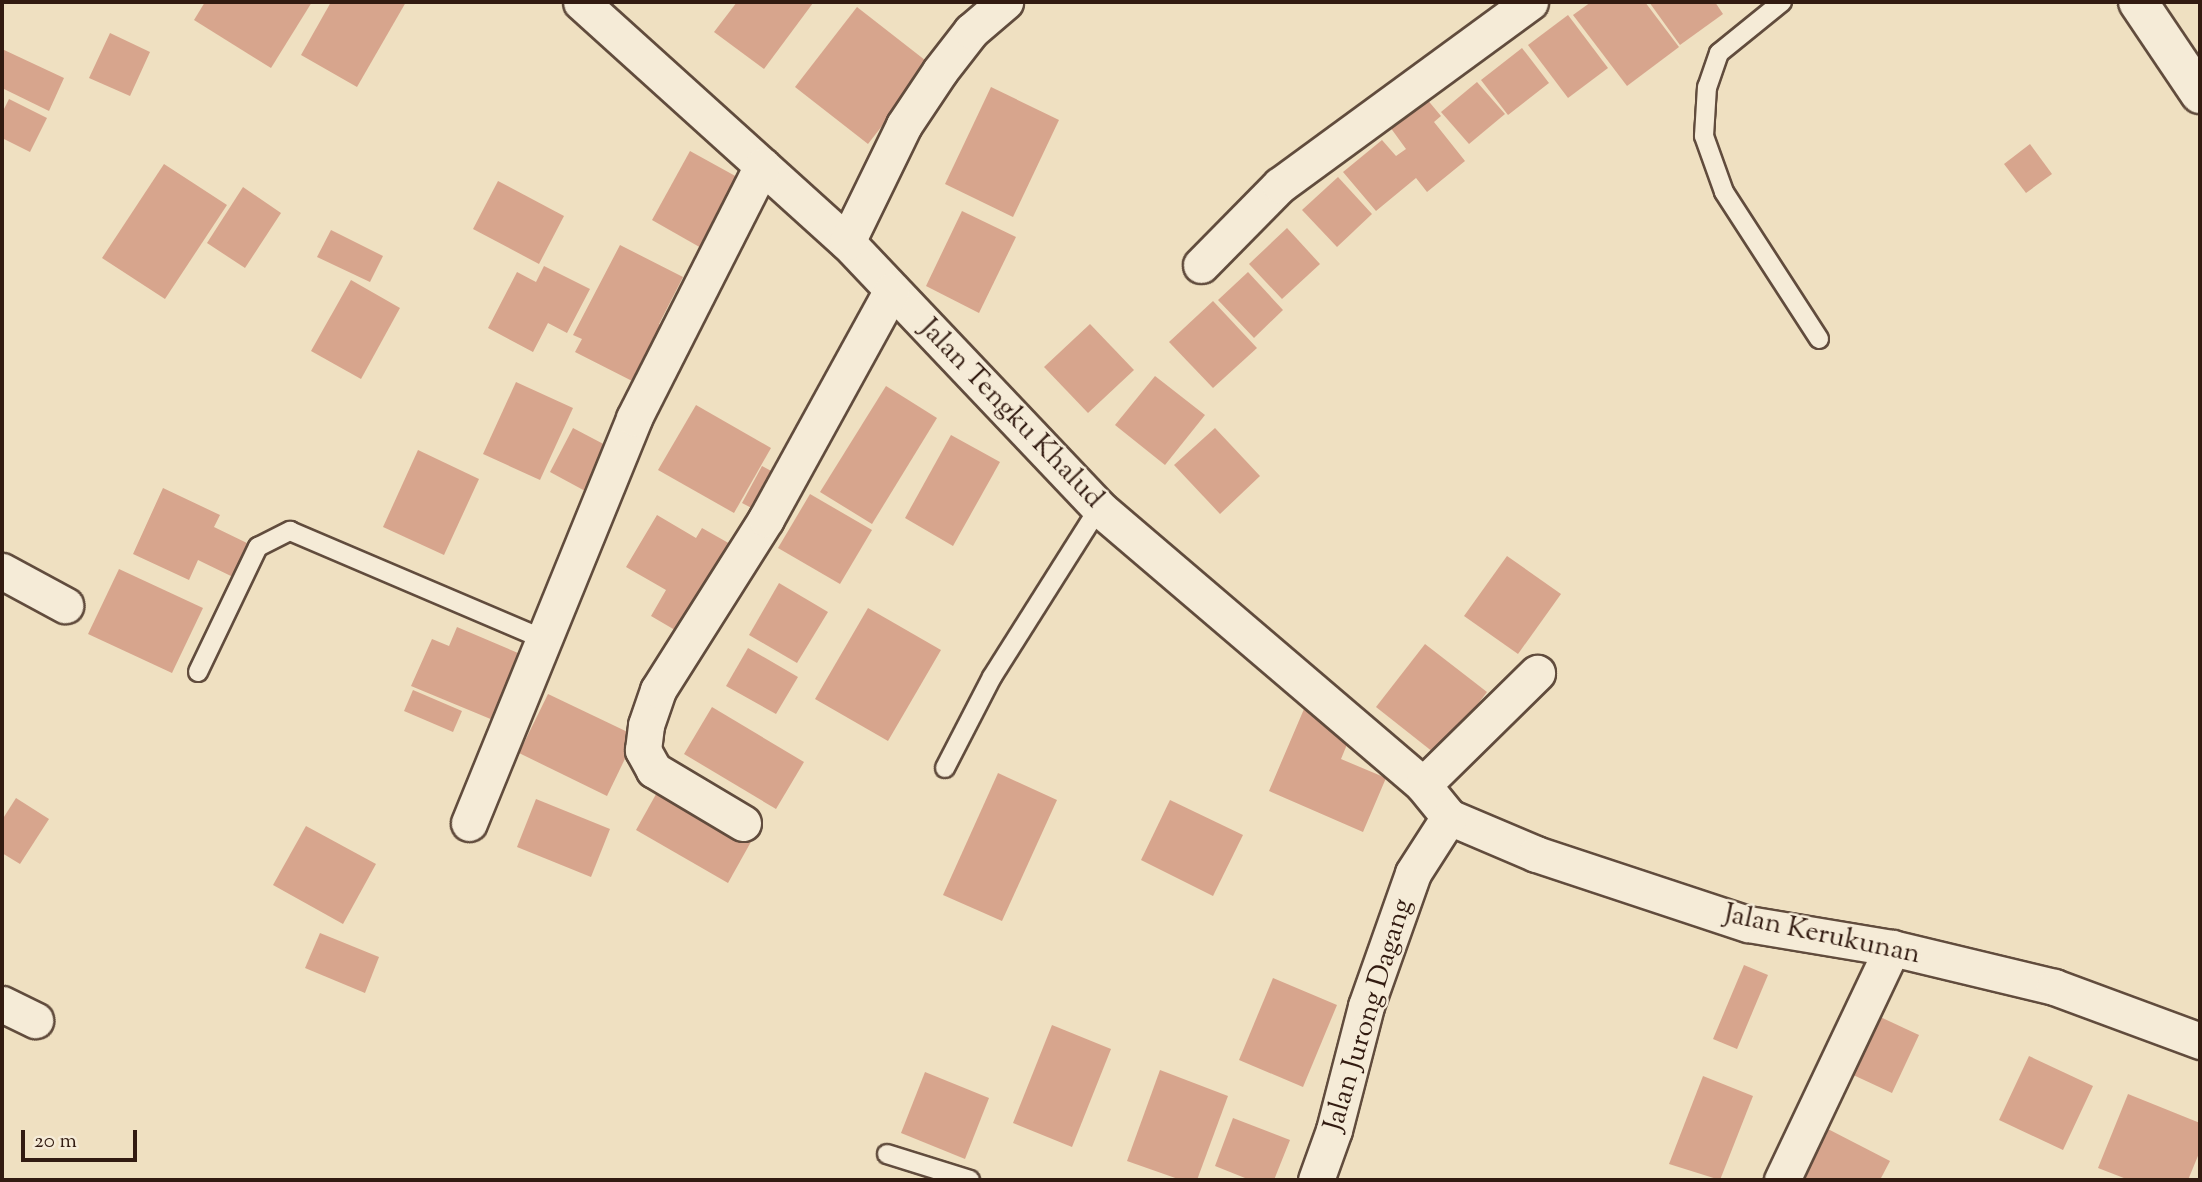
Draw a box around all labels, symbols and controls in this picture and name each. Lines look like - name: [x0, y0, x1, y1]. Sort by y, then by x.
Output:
- street label: Jalan Tengku Khalud: [912, 312, 1110, 516]
- street label: Jalan Jurong Dagang: [1318, 895, 1420, 1135]
- street label: Jalan Kerukunan: [1721, 898, 1923, 972]
- scale bar: [24, 1116, 140, 1160]
- text: 20 m: [34, 1127, 77, 1157]

